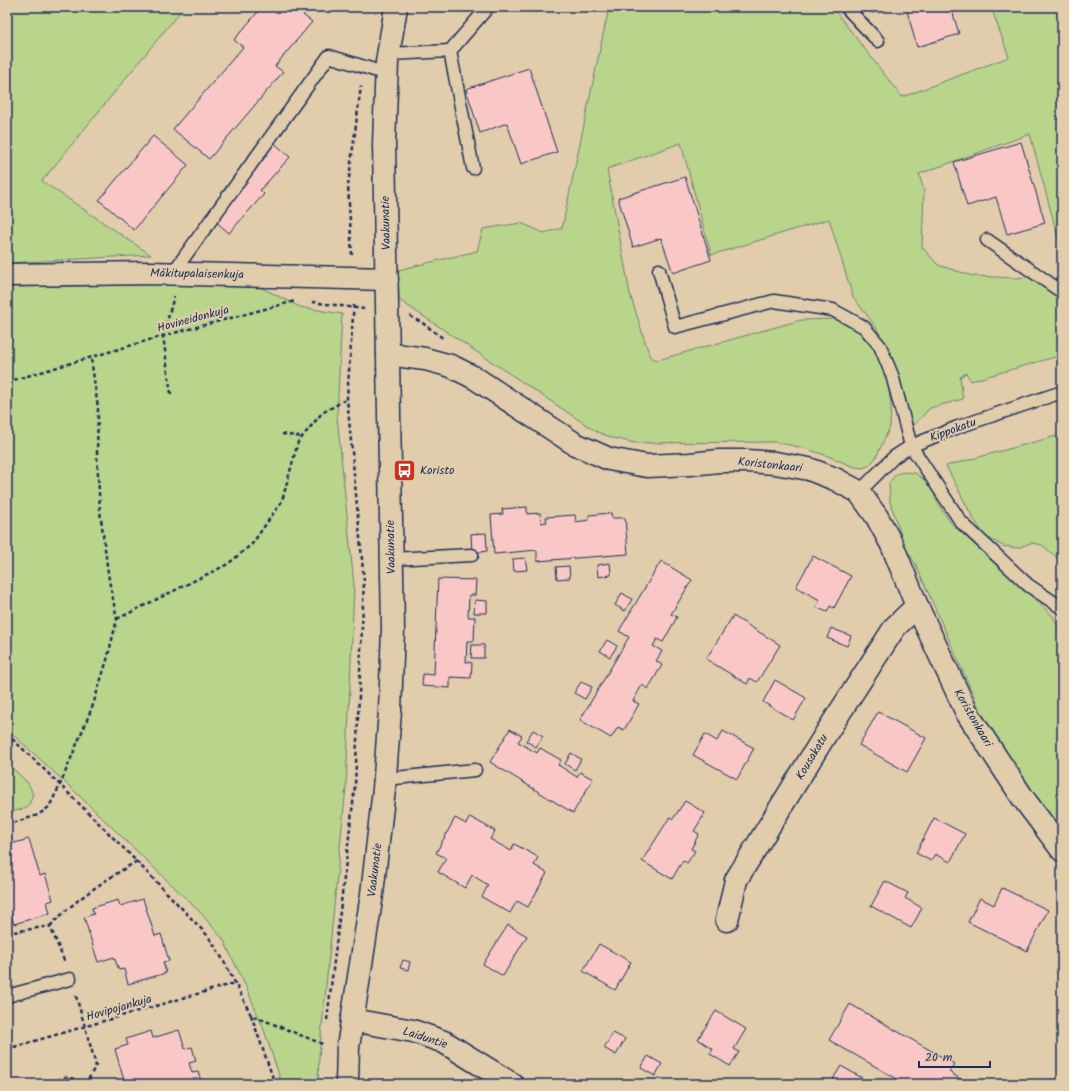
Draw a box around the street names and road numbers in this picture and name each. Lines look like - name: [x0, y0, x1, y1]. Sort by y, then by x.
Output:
- street label: Vaakunatie: [376, 195, 396, 250]
- street label: Mäkitupalaisenkuja: [150, 264, 244, 284]
- street label: Hovineidonkuja: [155, 300, 232, 338]
- street label: Kippokatu: [927, 413, 979, 447]
- street label: Koristonkaari: [737, 452, 804, 478]
- street label: Vaakunatie: [381, 519, 401, 574]
- street label: Koristonkaari: [949, 685, 998, 752]
- street label: Kousakatu: [791, 730, 833, 784]
- street label: Vaakunatie: [362, 841, 388, 898]
- street label: Hovipojankuja: [84, 989, 155, 1026]
- street label: Laiduntie: [400, 1022, 450, 1054]

